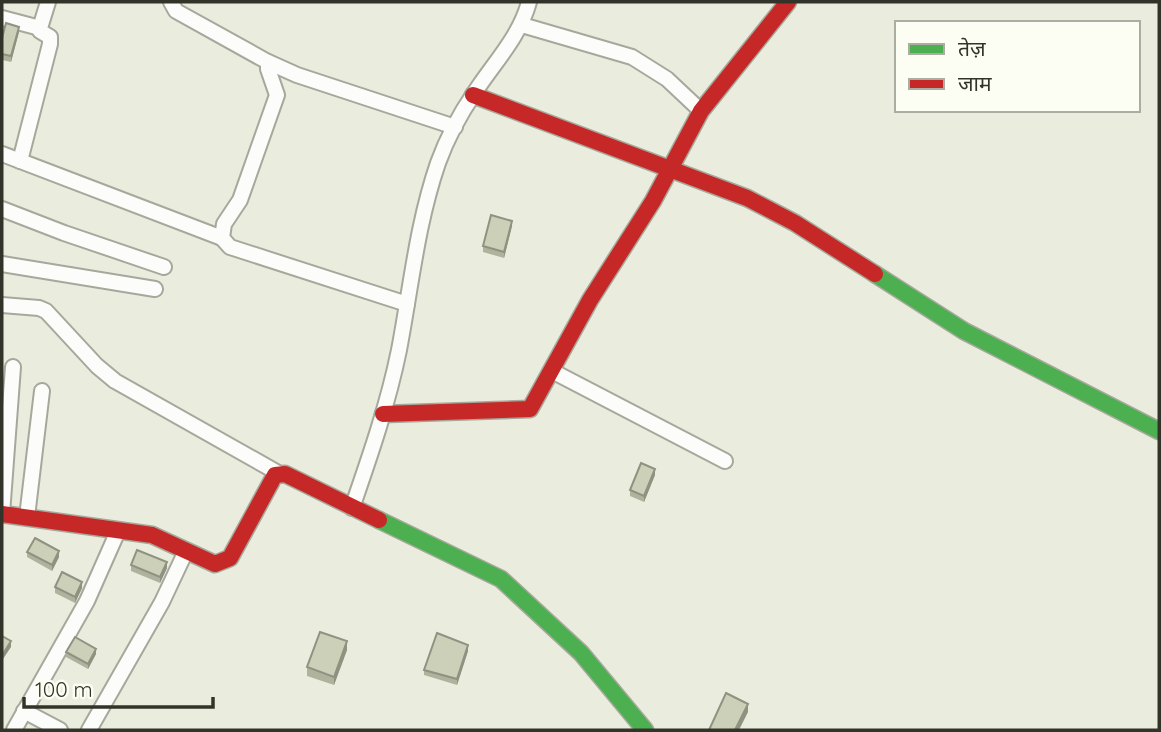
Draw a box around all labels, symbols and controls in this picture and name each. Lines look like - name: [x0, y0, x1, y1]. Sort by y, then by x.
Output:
- legend: [895, 21, 1140, 112]
- text: तेज़: [958, 35, 986, 61]
- text: जाम: [958, 70, 992, 96]
- scale bar: [24, 666, 214, 710]
- text: 100 m: [35, 676, 93, 702]

